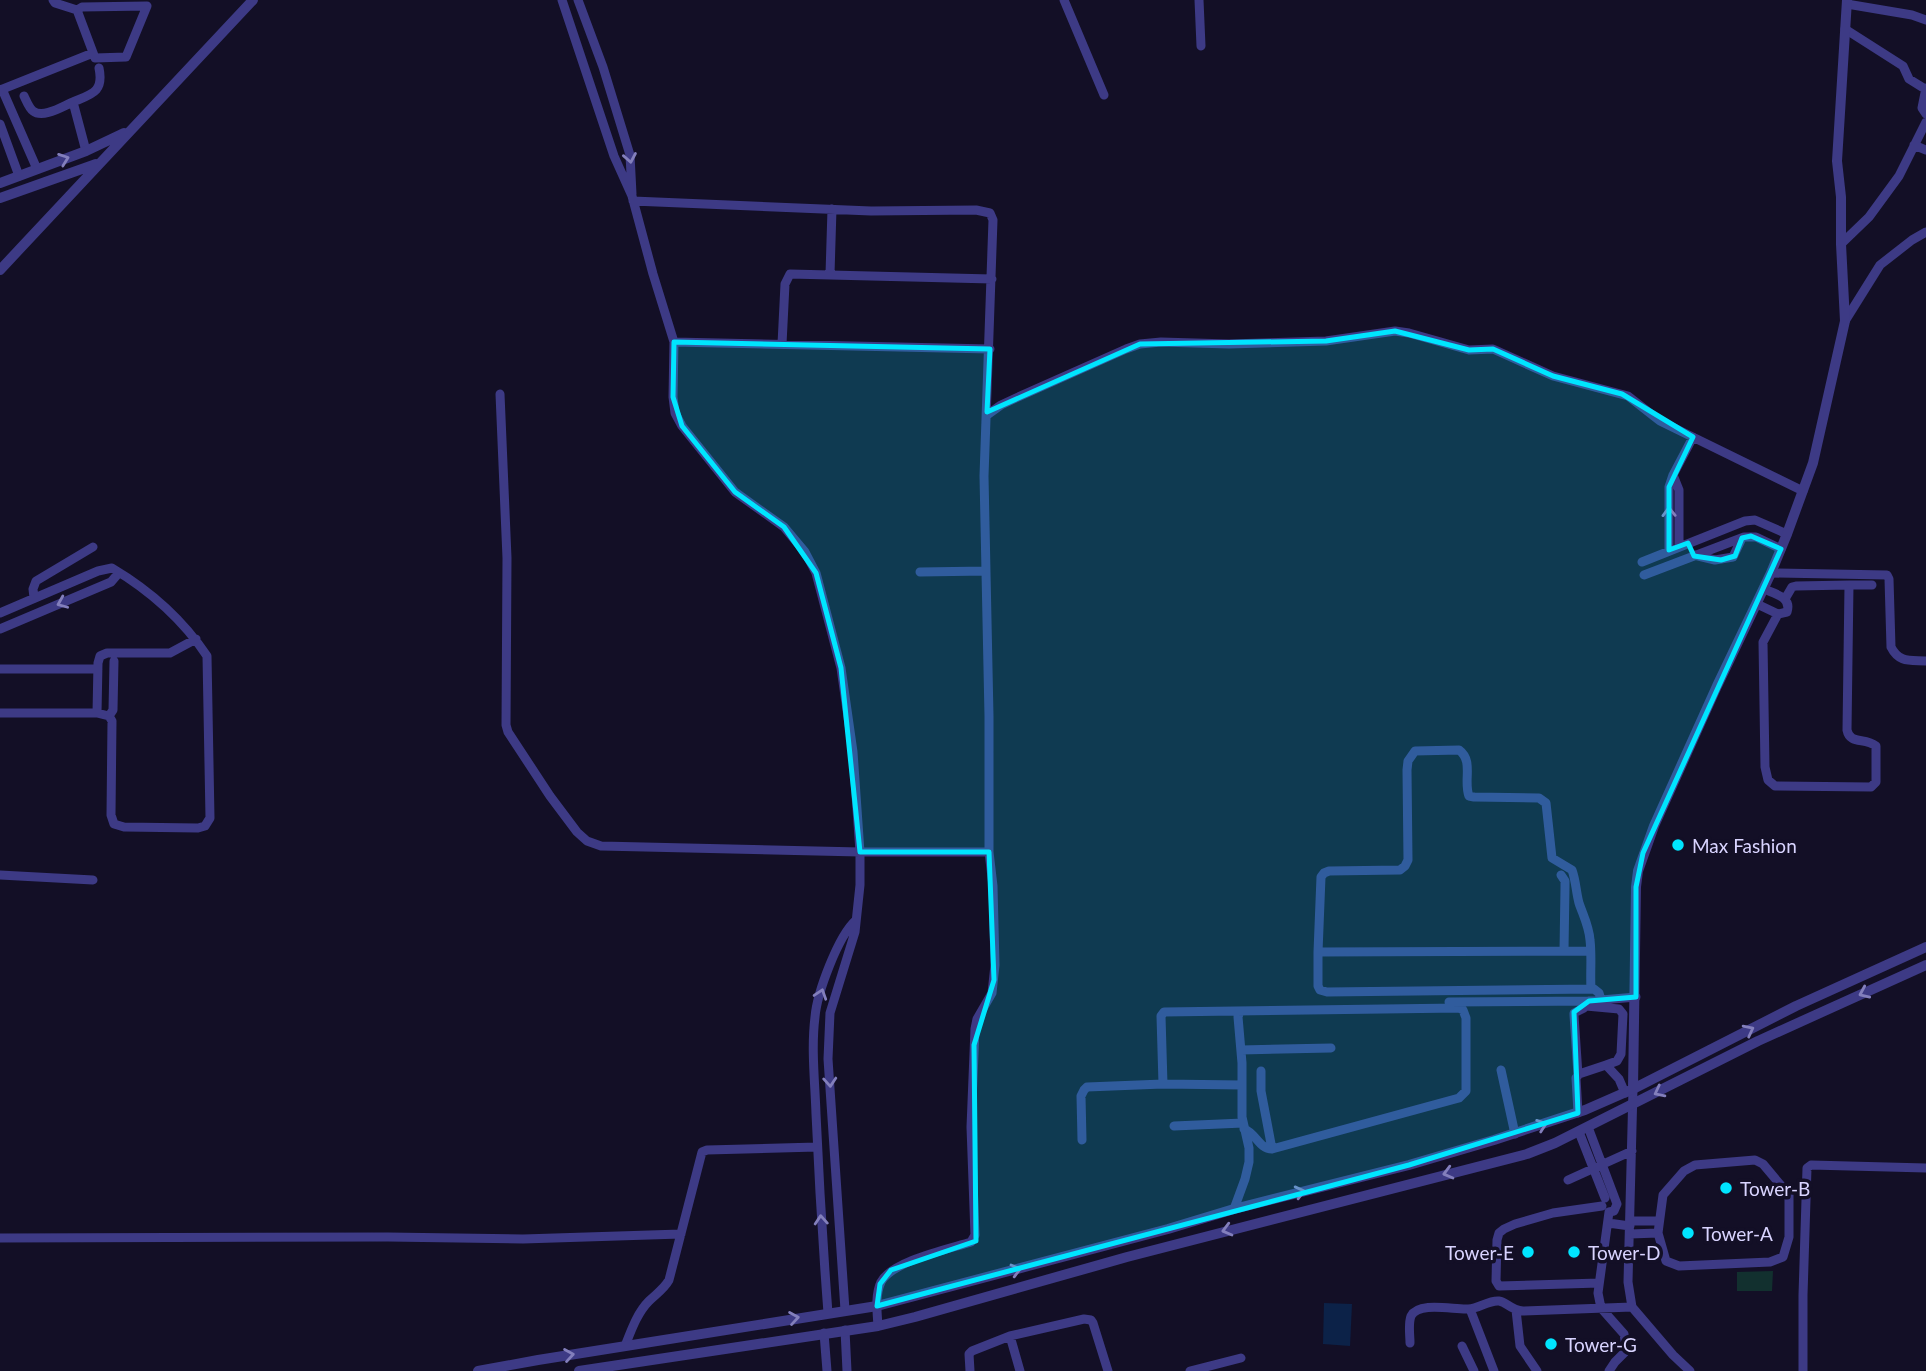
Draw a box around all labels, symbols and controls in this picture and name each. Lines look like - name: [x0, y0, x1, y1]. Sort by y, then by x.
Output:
- one-way arrow: [622, 152, 637, 164]
- one-way arrow: [57, 154, 69, 168]
- one-way arrow: [1661, 506, 1677, 517]
- one-way arrow: [57, 595, 69, 609]
- place label: Max Fashion: [1692, 834, 1797, 857]
- marker: Max Fashion: [1670, 837, 1686, 853]
- one-way arrow: [1859, 985, 1871, 999]
- one-way arrow: [813, 988, 827, 1000]
- one-way arrow: [1742, 1025, 1754, 1039]
- one-way arrow: [822, 1077, 837, 1088]
- one-way arrow: [1654, 1084, 1666, 1097]
- one-way arrow: [1536, 1119, 1548, 1133]
- one-way arrow: [1442, 1165, 1454, 1180]
- place label: Tower-B: [1740, 1177, 1810, 1200]
- marker: Tower-B: [1718, 1180, 1734, 1196]
- one-way arrow: [1294, 1186, 1306, 1200]
- one-way arrow: [814, 1215, 829, 1226]
- one-way arrow: [1222, 1222, 1234, 1236]
- place label: Tower-A: [1702, 1222, 1773, 1245]
- marker: Tower-A: [1680, 1225, 1696, 1241]
- place label: Tower-E: [1445, 1241, 1514, 1264]
- place label: Tower-D: [1588, 1241, 1660, 1264]
- marker: Tower-E: [1520, 1244, 1536, 1260]
- marker: Tower-D: [1566, 1244, 1582, 1260]
- one-way arrow: [1010, 1263, 1022, 1278]
- one-way arrow: [788, 1311, 800, 1326]
- place label: Tower-G: [1565, 1333, 1637, 1356]
- marker: Tower-G: [1543, 1336, 1559, 1352]
- one-way arrow: [563, 1348, 575, 1363]

